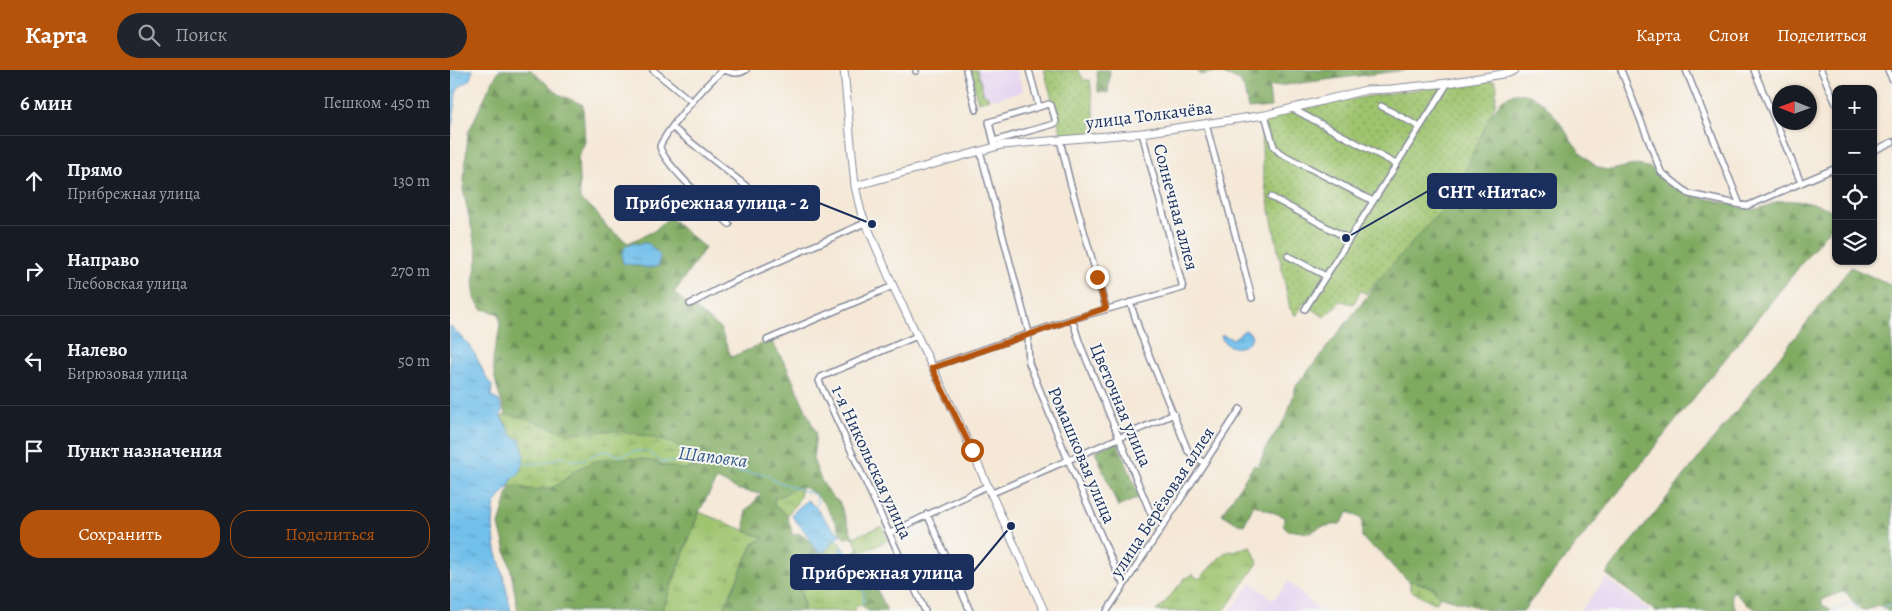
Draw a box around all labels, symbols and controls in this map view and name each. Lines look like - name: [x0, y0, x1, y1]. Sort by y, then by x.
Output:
- search box: [117, 13, 467, 58]
- text: Карта: [25, 19, 87, 51]
- icon: search: [135, 21, 163, 49]
- text: Поиск: [175, 22, 227, 48]
- text: Карта: [1636, 23, 1681, 47]
- text: Слои: [1709, 23, 1749, 47]
- text: Поделиться: [1777, 23, 1867, 47]
- north arrow: [1772, 85, 1817, 130]
- map controls: [1832, 85, 1877, 265]
- button: +: [1832, 85, 1877, 130]
- text: 6 мин: [20, 89, 72, 117]
- text: Пешком · 450 m: [323, 92, 430, 114]
- street label: улица Толкачёва: [1083, 95, 1214, 135]
- button: −: [1832, 130, 1877, 175]
- street label: Солнечная аллея: [1148, 141, 1204, 273]
- text: Прямо: [67, 157, 122, 183]
- icon: ahead: [20, 167, 48, 195]
- text: 130 m: [393, 170, 430, 192]
- callout: СНТ «Нитас»: [1428, 174, 1556, 208]
- button: locate: [1832, 175, 1877, 220]
- text: СНТ «Нитас»: [1438, 179, 1547, 205]
- text: Прибрежная улица: [67, 183, 200, 205]
- callout: Прибрежная улица - 2: [615, 186, 819, 220]
- text: Прибрежная улица - 2: [625, 190, 809, 216]
- button: layers: [1832, 220, 1877, 265]
- text: Направо: [67, 247, 139, 273]
- icon: right: [20, 257, 48, 285]
- text: 270 m: [391, 260, 430, 282]
- route end: [1086, 266, 1109, 289]
- text: Глебовская улица: [67, 273, 187, 295]
- text: Налево: [67, 337, 127, 363]
- street label: Цветочная улица: [1084, 339, 1158, 471]
- icon: left: [20, 347, 48, 375]
- text: 50 m: [398, 350, 430, 372]
- text: Бирюзовая улица: [67, 363, 188, 385]
- street label: 1-я Никольская улица: [826, 381, 918, 543]
- street label: Ромашковая улица: [1042, 383, 1122, 528]
- street label: улица Берёзовая аллея: [1104, 422, 1220, 583]
- icon: arrive: [20, 437, 48, 465]
- text: Пункт назначения: [67, 438, 222, 464]
- route start: [961, 439, 984, 462]
- water label: Шаповка: [677, 440, 749, 474]
- button: Сохранить: [20, 510, 220, 558]
- button: Поделиться: [230, 510, 430, 558]
- callout: Прибрежная улица: [791, 555, 973, 589]
- text: Прибрежная улица: [801, 560, 964, 586]

